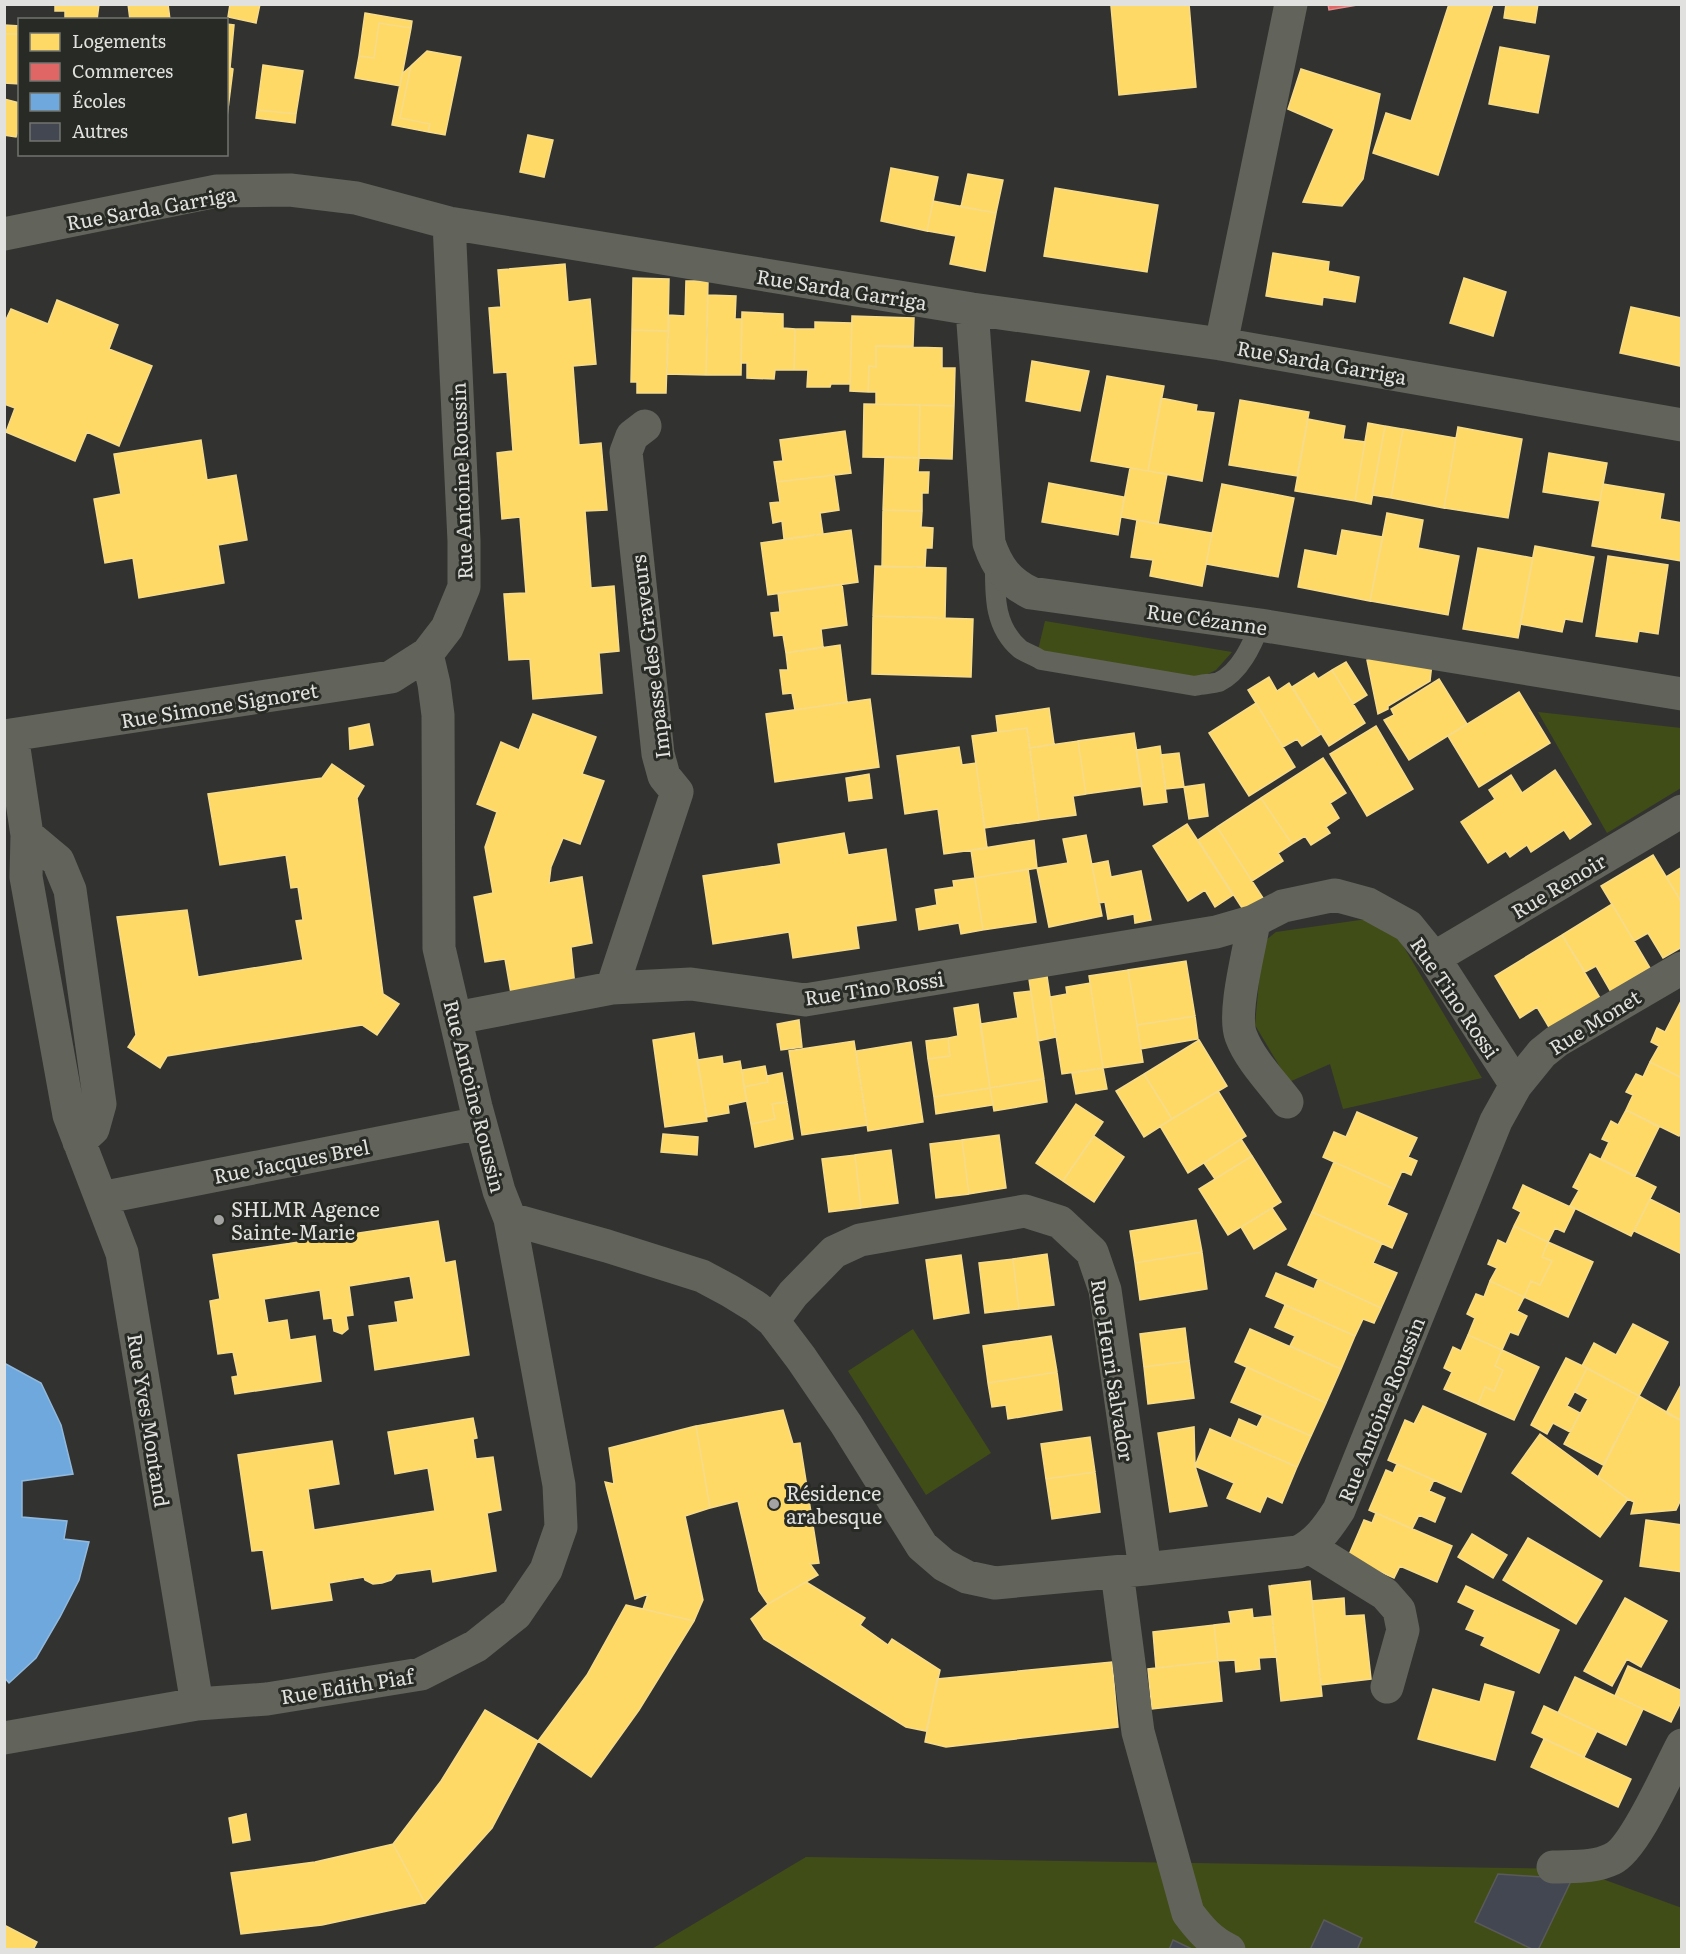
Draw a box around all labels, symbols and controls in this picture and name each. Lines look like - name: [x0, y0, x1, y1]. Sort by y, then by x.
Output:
- legend: [18, 18, 228, 156]
- text: Logements: [72, 27, 166, 54]
- text: Commerces: [72, 57, 173, 84]
- text: Écoles: [72, 87, 126, 114]
- text: Autres: [72, 117, 128, 144]
- street label: Rue Sarda Garriga: [64, 177, 239, 237]
- street label: Rue Sarda Garriga: [755, 260, 930, 316]
- street label: Rue Sarda Garriga: [1235, 331, 1410, 391]
- street label: Rue Antoine Roussin: [442, 382, 478, 580]
- street label: Impasse des Graveurs: [622, 553, 676, 761]
- street label: Rue Cézanne: [1145, 595, 1269, 641]
- street label: Rue Simone Signoret: [118, 674, 320, 734]
- street label: Rue Renoir: [1505, 845, 1611, 925]
- street label: Rue Tino Rossi: [1404, 930, 1508, 1064]
- street label: Rue Tino Rossi: [802, 962, 946, 1012]
- street label: Rue Monet: [1542, 981, 1646, 1061]
- street label: Rue Antoine Roussin: [438, 996, 514, 1196]
- street label: Rue Jacques Brel: [210, 1130, 372, 1190]
- place label: SHLMR Agence Sainte-Marie: [231, 1193, 380, 1246]
- marker: SHLMR Agence Sainte-Marie: [212, 1213, 226, 1227]
- street label: Rue Henri Salvador: [1085, 1277, 1143, 1464]
- street label: Rue Antoine Roussin: [1329, 1312, 1431, 1506]
- street label: Rue Yves Montand: [121, 1331, 179, 1509]
- place label: Résidence arabesque: [786, 1477, 882, 1530]
- marker: Résidence arabesque: [767, 1497, 781, 1511]
- street label: Rue Edith Piaf: [278, 1659, 418, 1710]

